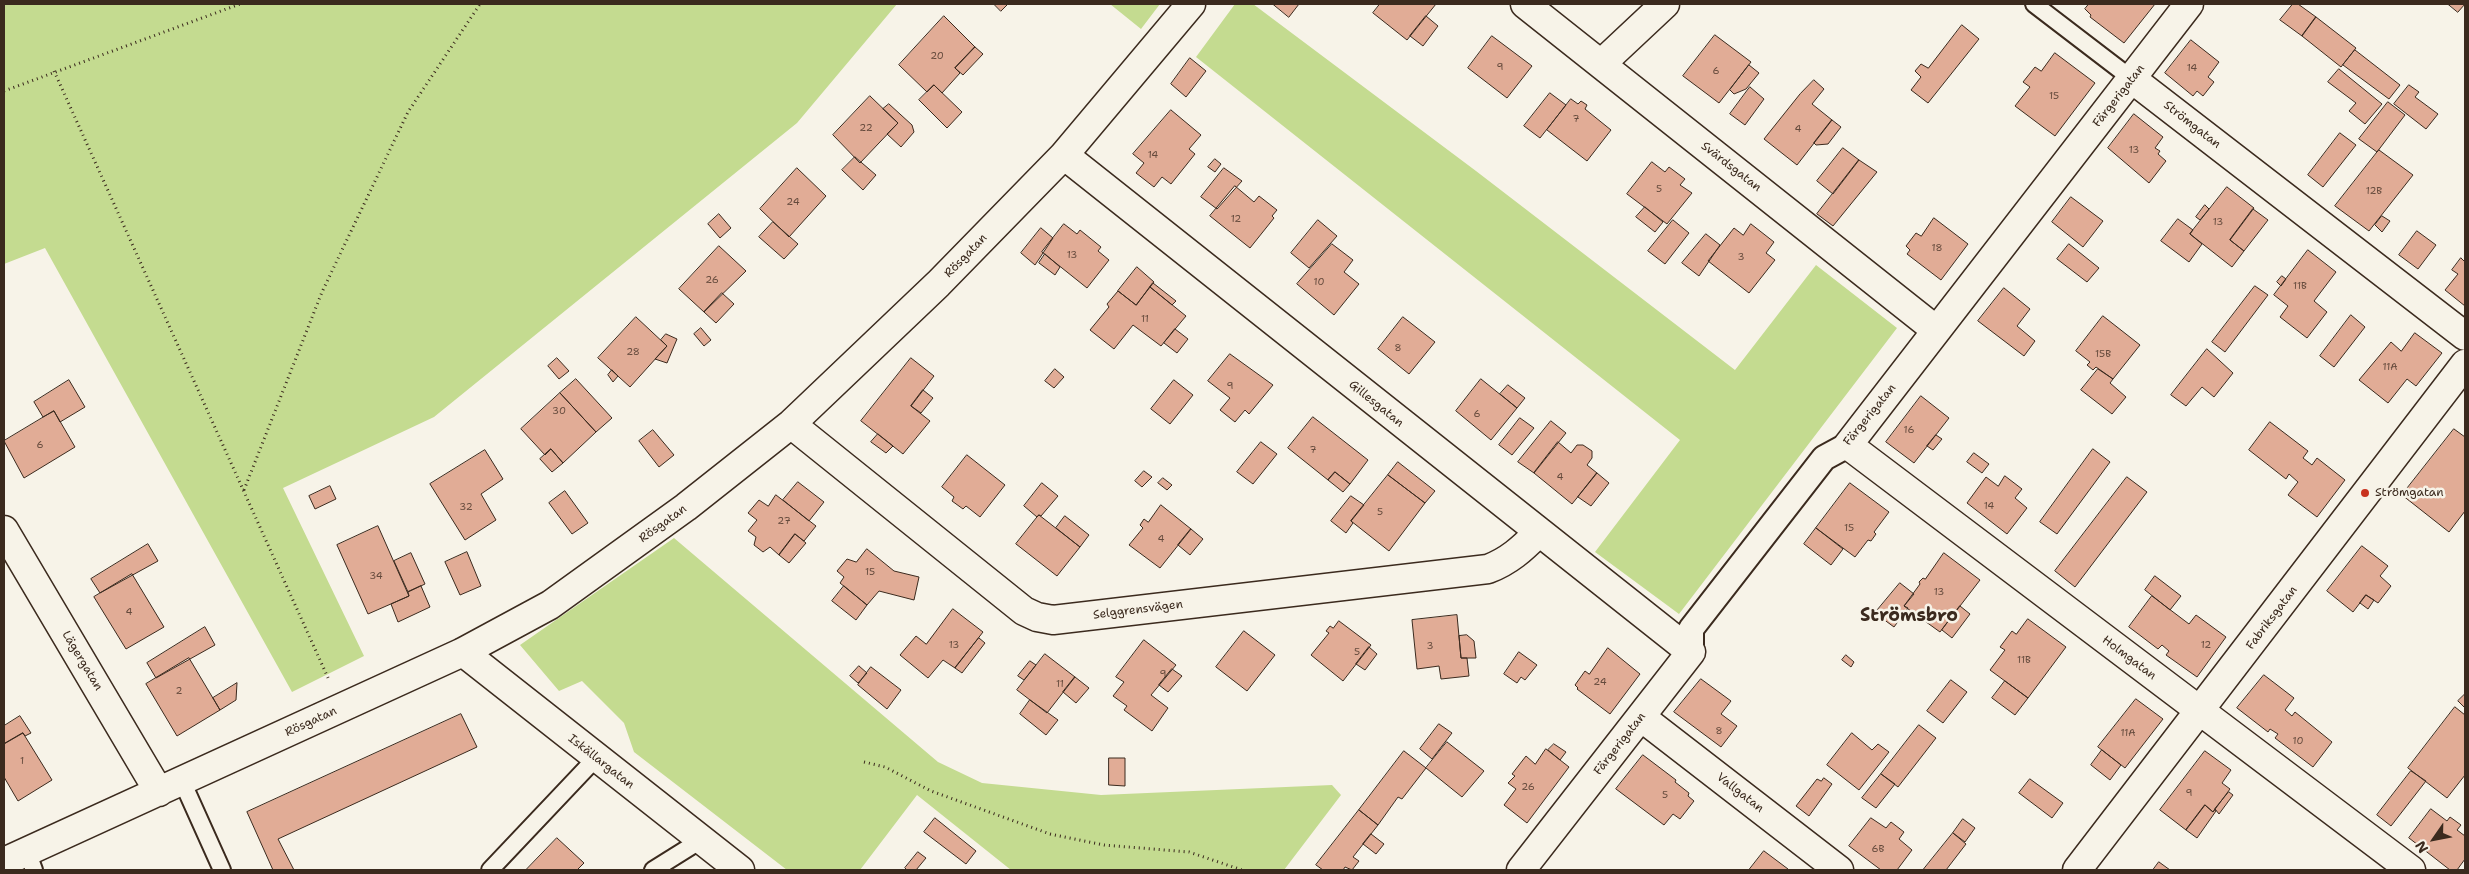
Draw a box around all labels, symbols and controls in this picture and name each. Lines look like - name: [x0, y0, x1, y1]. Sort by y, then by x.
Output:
- house number: 20: [930, 50, 944, 62]
- house number: 9: [1497, 61, 1503, 73]
- street label: Färgerigatan: [2090, 62, 2148, 130]
- house number: 14: [2187, 62, 2197, 74]
- house number: 6: [1713, 65, 1719, 77]
- house number: 15: [2049, 90, 2059, 102]
- street label: Strömgatan: [2161, 98, 2223, 152]
- house number: 7: [1573, 113, 1579, 125]
- house number: 22: [859, 122, 873, 134]
- house number: 4: [1795, 123, 1801, 135]
- street label: Svärdsgatan: [1698, 139, 1764, 195]
- house number: 13: [2129, 144, 2139, 156]
- house number: 14: [1148, 149, 1158, 161]
- house number: 5: [1656, 183, 1662, 195]
- house number: 12B: [2366, 185, 2382, 197]
- house number: 24: [786, 196, 800, 208]
- house number: 12: [1231, 213, 1241, 225]
- house number: 13: [2213, 216, 2223, 228]
- street label: Rösgatan: [942, 231, 990, 281]
- house number: 18: [1931, 242, 1943, 254]
- house number: 13: [1067, 249, 1077, 261]
- house number: 3: [1738, 251, 1744, 263]
- house number: 26: [705, 274, 719, 286]
- house number: 10: [1314, 276, 1324, 288]
- house number: 11B: [2293, 280, 2307, 292]
- house number: 11: [1141, 313, 1149, 325]
- house number: 8: [1395, 342, 1401, 354]
- house number: 28: [626, 346, 640, 358]
- house number: 15B: [2095, 348, 2111, 360]
- house number: 11A: [2383, 361, 2397, 373]
- street label: Gillesgatan: [1346, 378, 1406, 430]
- house number: 9: [1227, 380, 1233, 392]
- street label: Färgerigatan: [1841, 381, 1899, 449]
- house number: 30: [552, 405, 566, 417]
- house number: 6: [1474, 408, 1480, 420]
- house number: 16: [1904, 424, 1914, 436]
- house number: 6: [37, 439, 43, 451]
- house number: 7: [1310, 444, 1316, 456]
- house number: 4: [1557, 471, 1563, 483]
- place label: Strömgatan: [2375, 486, 2444, 500]
- marker: Strömgatan: [2359, 487, 2371, 499]
- house number: 14: [1984, 500, 1994, 512]
- house number: 32: [459, 501, 473, 513]
- street label: Rösgatan: [636, 502, 690, 546]
- house number: 5: [1377, 506, 1383, 518]
- house number: 27: [777, 515, 791, 527]
- house number: 15: [1844, 522, 1854, 534]
- house number: 4: [1158, 533, 1164, 545]
- house number: 15: [865, 566, 875, 578]
- house number: 34: [369, 570, 383, 582]
- street label: Fabriksgatan: [2243, 583, 2301, 653]
- house number: 13: [1934, 586, 1944, 598]
- street label: Selggrensvägen: [1092, 597, 1184, 623]
- district label: Strömsbro: [1860, 605, 1958, 627]
- house number: 4: [126, 606, 132, 618]
- street label: Lägergatan: [59, 629, 105, 693]
- street label: Holmgatan: [2099, 633, 2159, 683]
- house number: 13: [949, 639, 959, 651]
- house number: 12: [2201, 639, 2211, 651]
- house number: 3: [1427, 640, 1433, 652]
- house number: 5: [1354, 646, 1360, 658]
- house number: 11B: [2017, 654, 2031, 666]
- house number: 9: [1160, 668, 1166, 680]
- house number: 24: [1593, 676, 1607, 688]
- house number: 11: [1056, 678, 1064, 690]
- house number: 2: [176, 685, 182, 697]
- street label: Rösgatan: [283, 704, 339, 740]
- street label: Färgerigatan: [1591, 710, 1649, 778]
- house number: 8: [1716, 725, 1722, 737]
- house number: 11A: [2121, 727, 2135, 739]
- street label: Iskällargatan: [565, 732, 637, 792]
- house number: 10: [2293, 735, 2303, 747]
- house number: 1: [20, 755, 24, 767]
- street label: Vallgatan: [1714, 770, 1766, 816]
- house number: 26: [1521, 781, 1535, 793]
- house number: 9: [2186, 787, 2192, 799]
- house number: 5: [1662, 789, 1668, 801]
- north arrow: [2409, 814, 2459, 864]
- text: N: [2411, 838, 2432, 857]
- house number: 6B: [1872, 843, 1884, 855]

